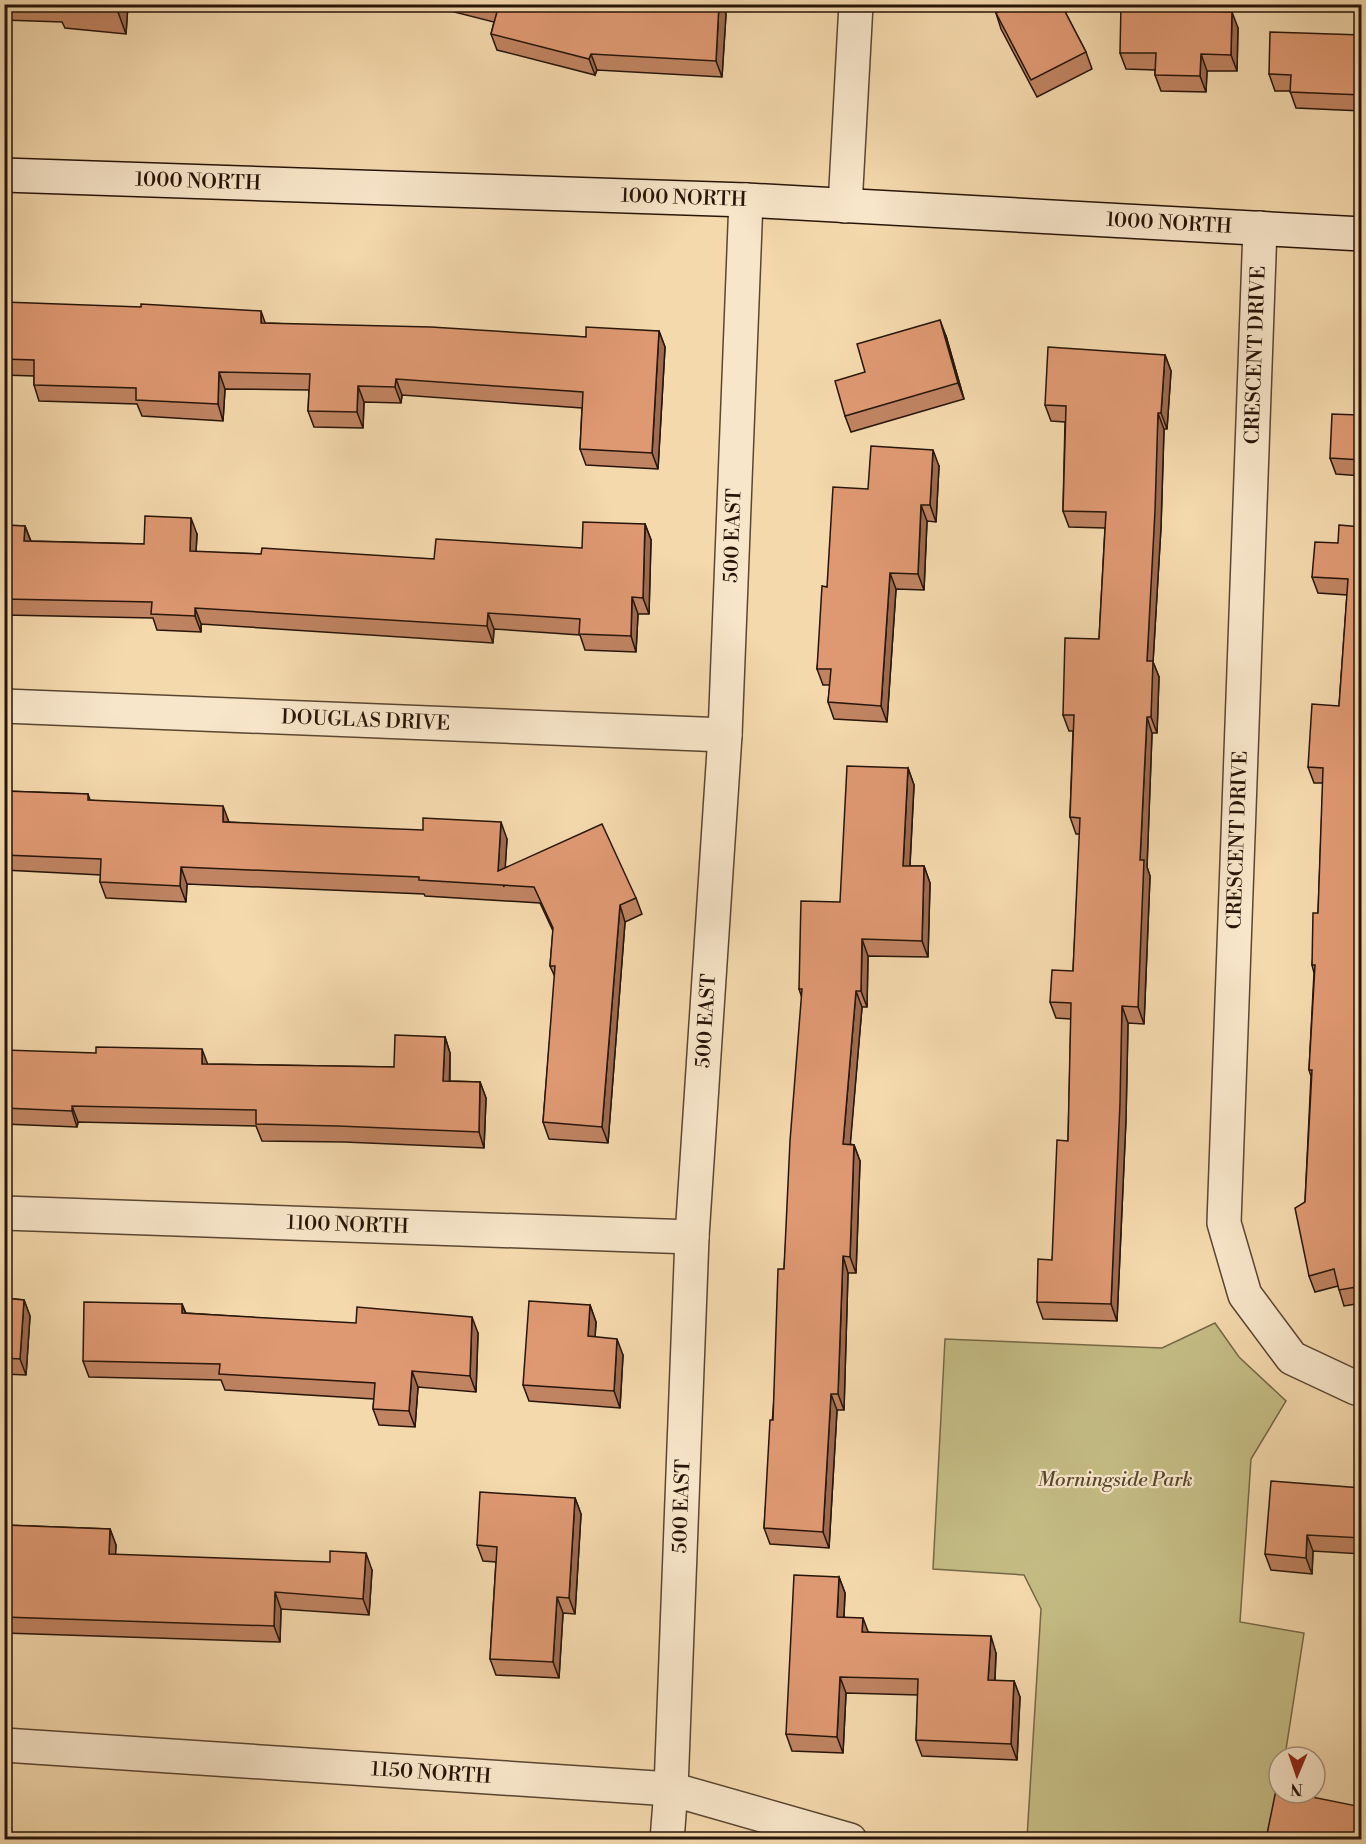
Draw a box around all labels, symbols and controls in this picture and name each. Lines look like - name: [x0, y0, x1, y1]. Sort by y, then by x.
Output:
- street label: 1000 NORTH: [134, 167, 261, 196]
- street label: 1000 NORTH: [620, 183, 747, 213]
- street label: 1000 NORTH: [1105, 207, 1233, 239]
- street label: CRESCENT DRIVE: [1240, 265, 1272, 445]
- street label: 500 EAST: [718, 488, 747, 584]
- street label: DOUGLAS DRIVE: [281, 705, 451, 736]
- street label: CRESCENT DRIVE: [1222, 750, 1254, 930]
- street label: 500 EAST: [691, 973, 722, 1069]
- street label: 1100 NORTH: [286, 1210, 409, 1240]
- street label: 500 EAST: [667, 1459, 696, 1554]
- park label: Morningside Park: [1037, 1468, 1193, 1493]
- north arrow: [1267, 1745, 1327, 1805]
- street label: 1150 NORTH: [370, 1757, 492, 1790]
- text: N: [1289, 1779, 1303, 1799]

